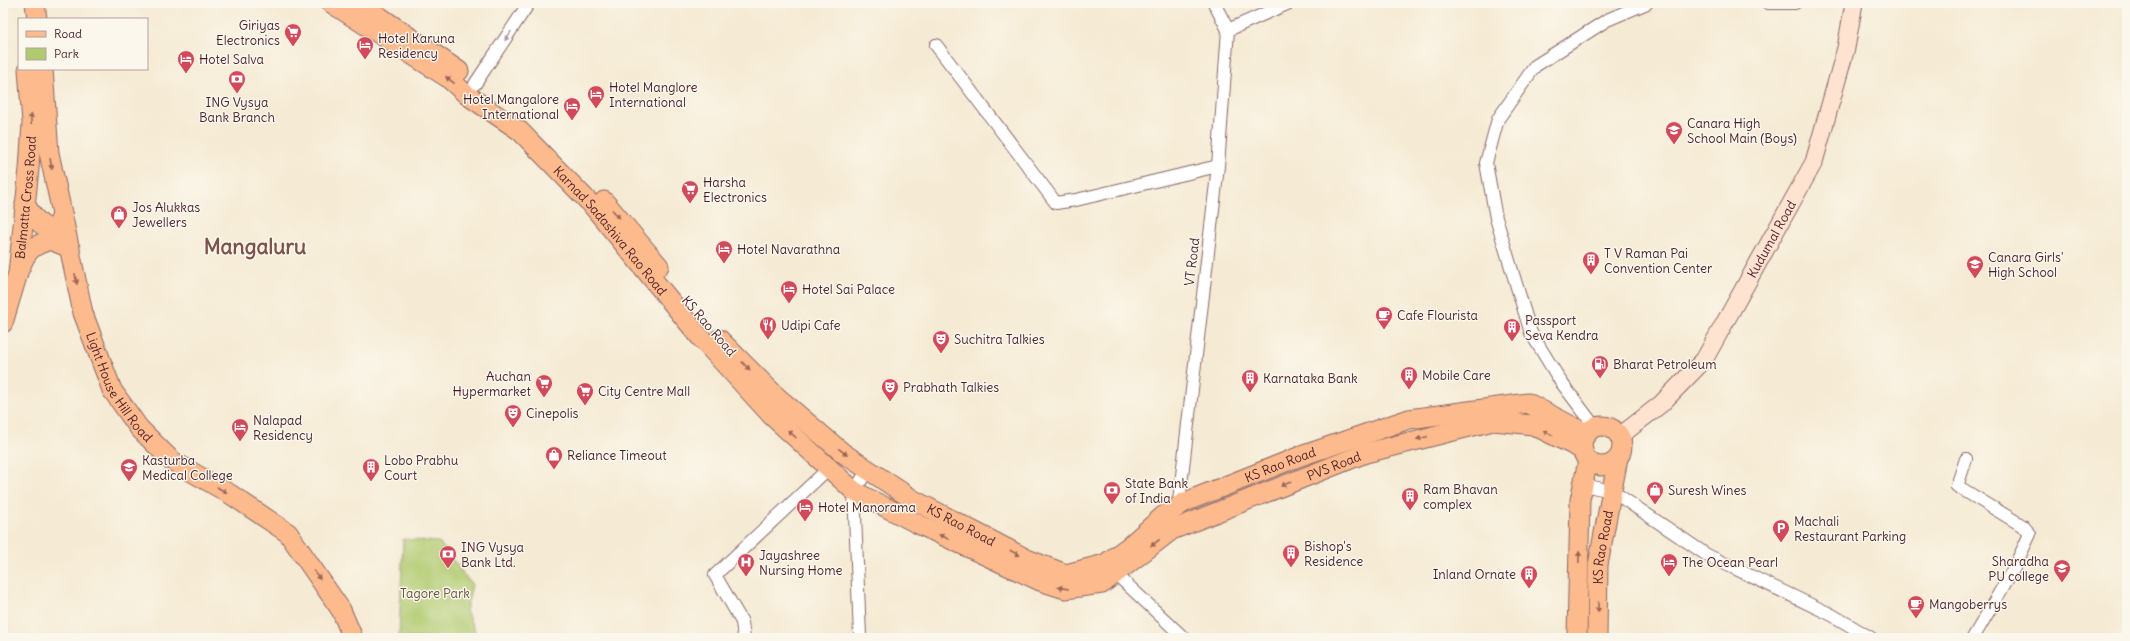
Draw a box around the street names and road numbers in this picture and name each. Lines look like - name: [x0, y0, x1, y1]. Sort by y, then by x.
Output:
- street label: Balmatta Cross Road: [11, 135, 40, 260]
- street label: Karnad Sadashiva Rao Road: [550, 162, 671, 299]
- street label: Kudumal Road: [1743, 197, 1800, 281]
- street label: VT Road: [1181, 237, 1203, 287]
- street label: KS Rao Road: [678, 292, 740, 360]
- street label: Light House Hill Road: [82, 329, 157, 446]
- street label: KS Rao Road: [1242, 443, 1318, 486]
- street label: PVS Road: [1304, 447, 1364, 484]
- street label: KS Rao Road: [924, 500, 999, 550]
- street label: KS Rao Road: [1589, 509, 1617, 585]

